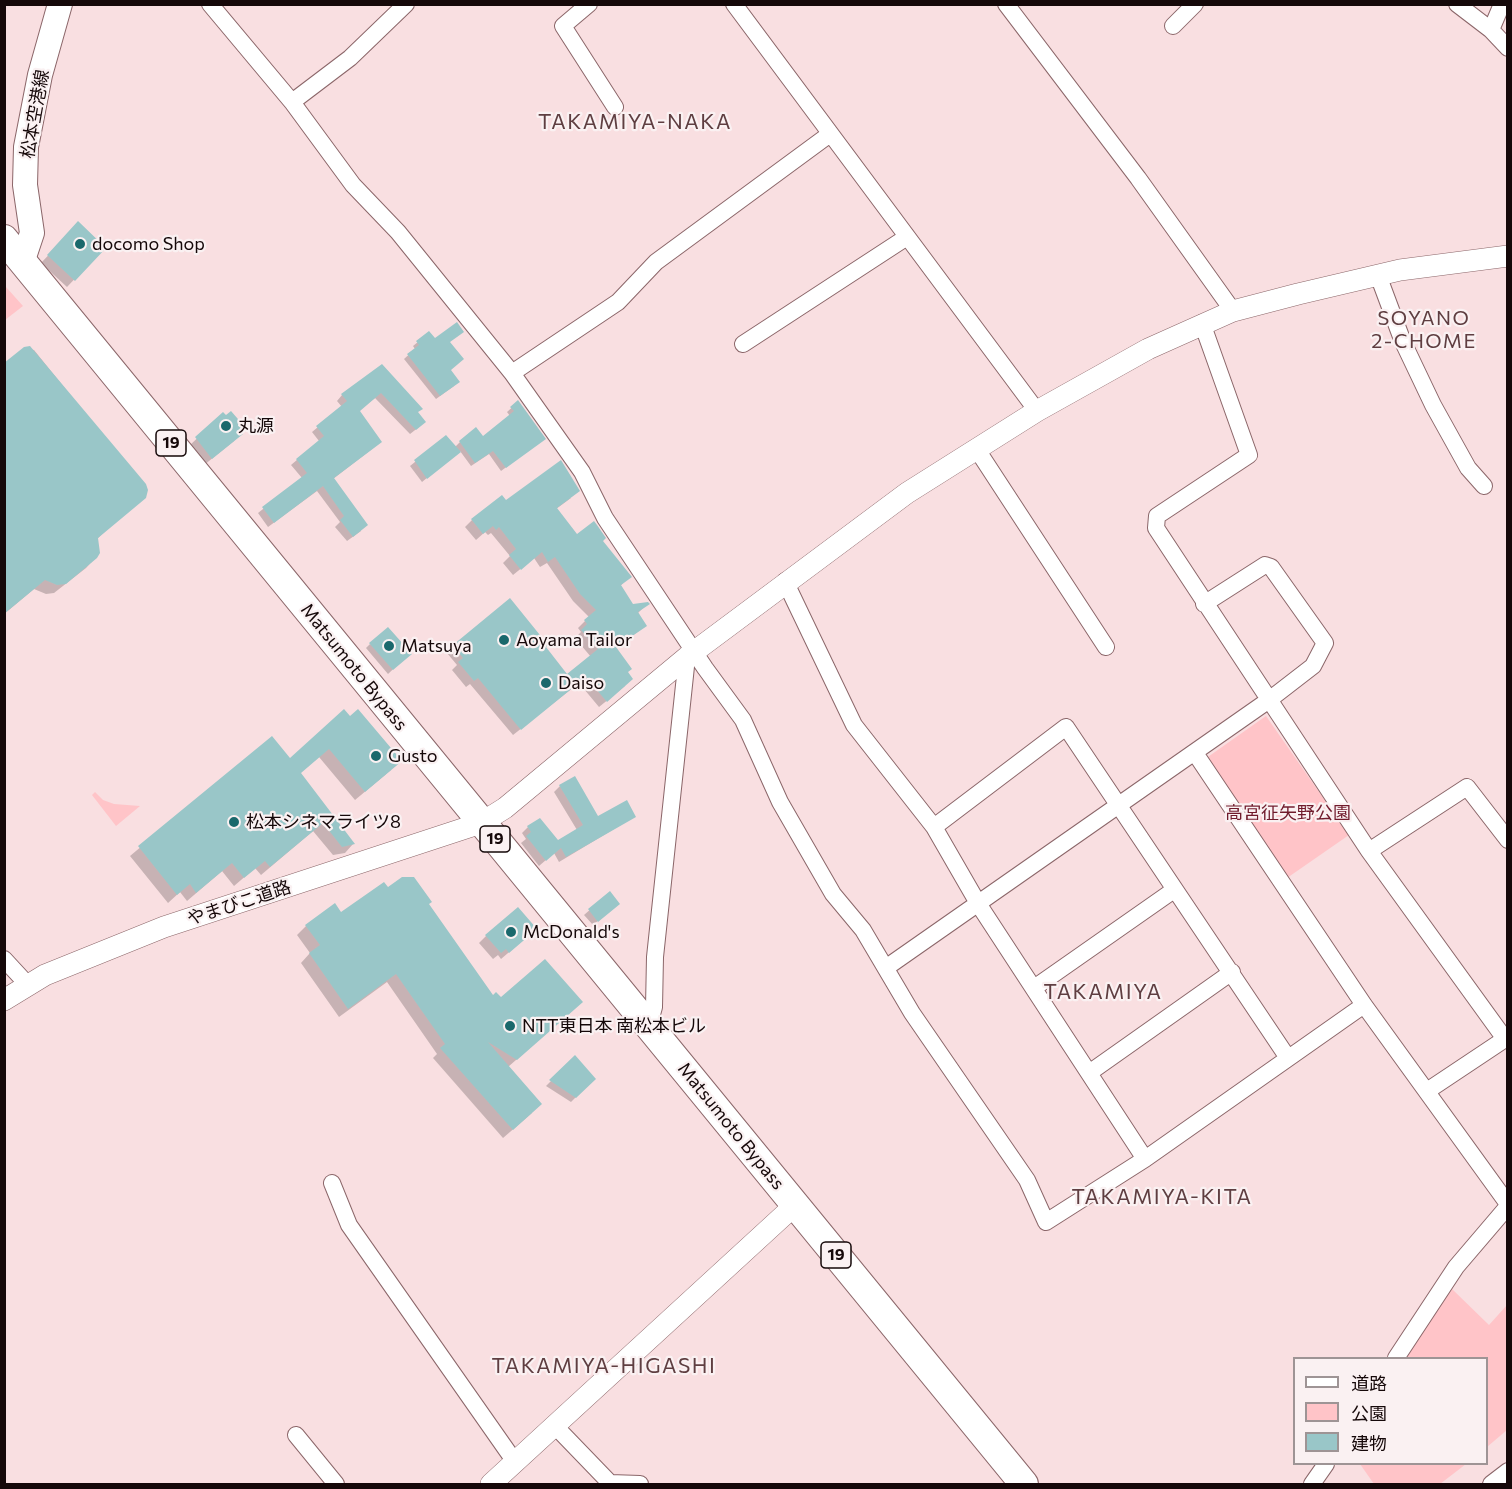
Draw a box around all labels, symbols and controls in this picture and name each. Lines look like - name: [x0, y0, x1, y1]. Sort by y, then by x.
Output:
- street label: 松本空港線: [17, 68, 53, 160]
- district label: TAKAMIYA-NAKA: [538, 109, 732, 135]
- place label: docomo Shop: [92, 233, 205, 255]
- marker: docomo Shop: [73, 237, 87, 251]
- district label: SOYANO 2-CHOME: [1371, 306, 1477, 353]
- place label: 丸源: [238, 415, 274, 437]
- marker: 丸源: [219, 419, 233, 433]
- road number: 19: [156, 430, 186, 456]
- street label: Matsumoto Bypass: [296, 599, 412, 735]
- place label: Aoyama Tailor: [516, 629, 632, 651]
- marker: Aoyama Tailor: [497, 633, 511, 647]
- place label: Matsuya: [401, 635, 472, 657]
- marker: Matsuya: [382, 639, 396, 653]
- place label: Daiso: [558, 672, 604, 694]
- marker: Daiso: [539, 676, 553, 690]
- place label: Gusto: [388, 745, 437, 767]
- marker: Gusto: [369, 749, 383, 763]
- park label: 高宮征矢野公園: [1225, 802, 1351, 824]
- place label: 松本シネマライツ8: [246, 811, 401, 833]
- marker: 松本シネマライツ8: [227, 815, 241, 829]
- road number: 19: [480, 826, 510, 852]
- street label: やまびこ道路: [184, 876, 294, 930]
- place label: McDonald's: [523, 921, 620, 943]
- marker: McDonald's: [504, 925, 518, 939]
- district label: TAKAMIYA: [1043, 979, 1163, 1005]
- place label: NTT東日本 南松本ビル: [522, 1015, 706, 1037]
- marker: NTT東日本 南松本ビル: [503, 1019, 517, 1033]
- street label: Matsumoto Bypass: [673, 1058, 789, 1194]
- district label: TAKAMIYA-KITA: [1071, 1184, 1253, 1210]
- road number: 19: [821, 1242, 851, 1268]
- district label: TAKAMIYA-HIGASHI: [492, 1353, 716, 1379]
- legend: [1293, 1357, 1488, 1465]
- text: 道路: [1351, 1372, 1387, 1394]
- text: 公園: [1351, 1402, 1387, 1424]
- text: 建物: [1351, 1432, 1387, 1454]

